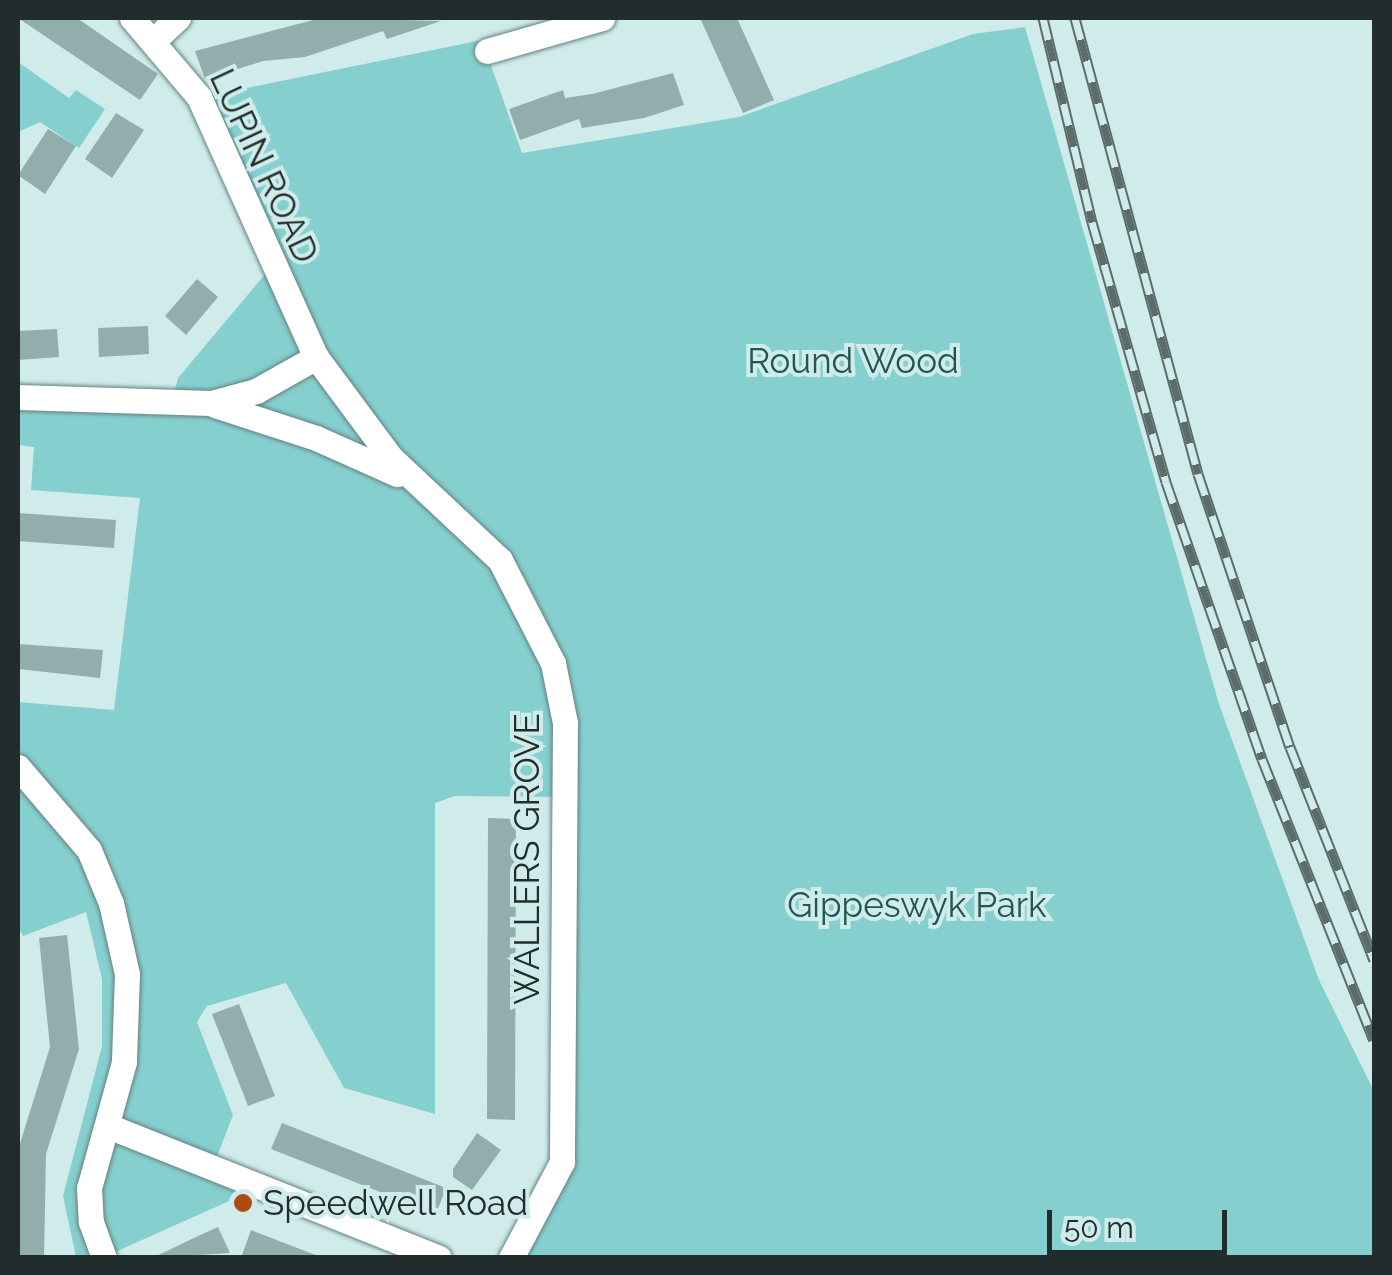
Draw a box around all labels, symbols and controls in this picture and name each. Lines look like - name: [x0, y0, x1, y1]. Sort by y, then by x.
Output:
- street label: LUPIN ROAD: [201, 62, 327, 270]
- park label: Round Wood: [747, 340, 959, 382]
- street label: WALLERS GROVE: [506, 713, 548, 1005]
- park label: Gippeswyk Park: [787, 884, 1047, 926]
- place label: Speedwell Road: [263, 1182, 529, 1224]
- scale bar: [1052, 1190, 1232, 1252]
- marker: Speedwell Road: [232, 1192, 254, 1214]
- text: 50 m: [1064, 1210, 1134, 1245]

